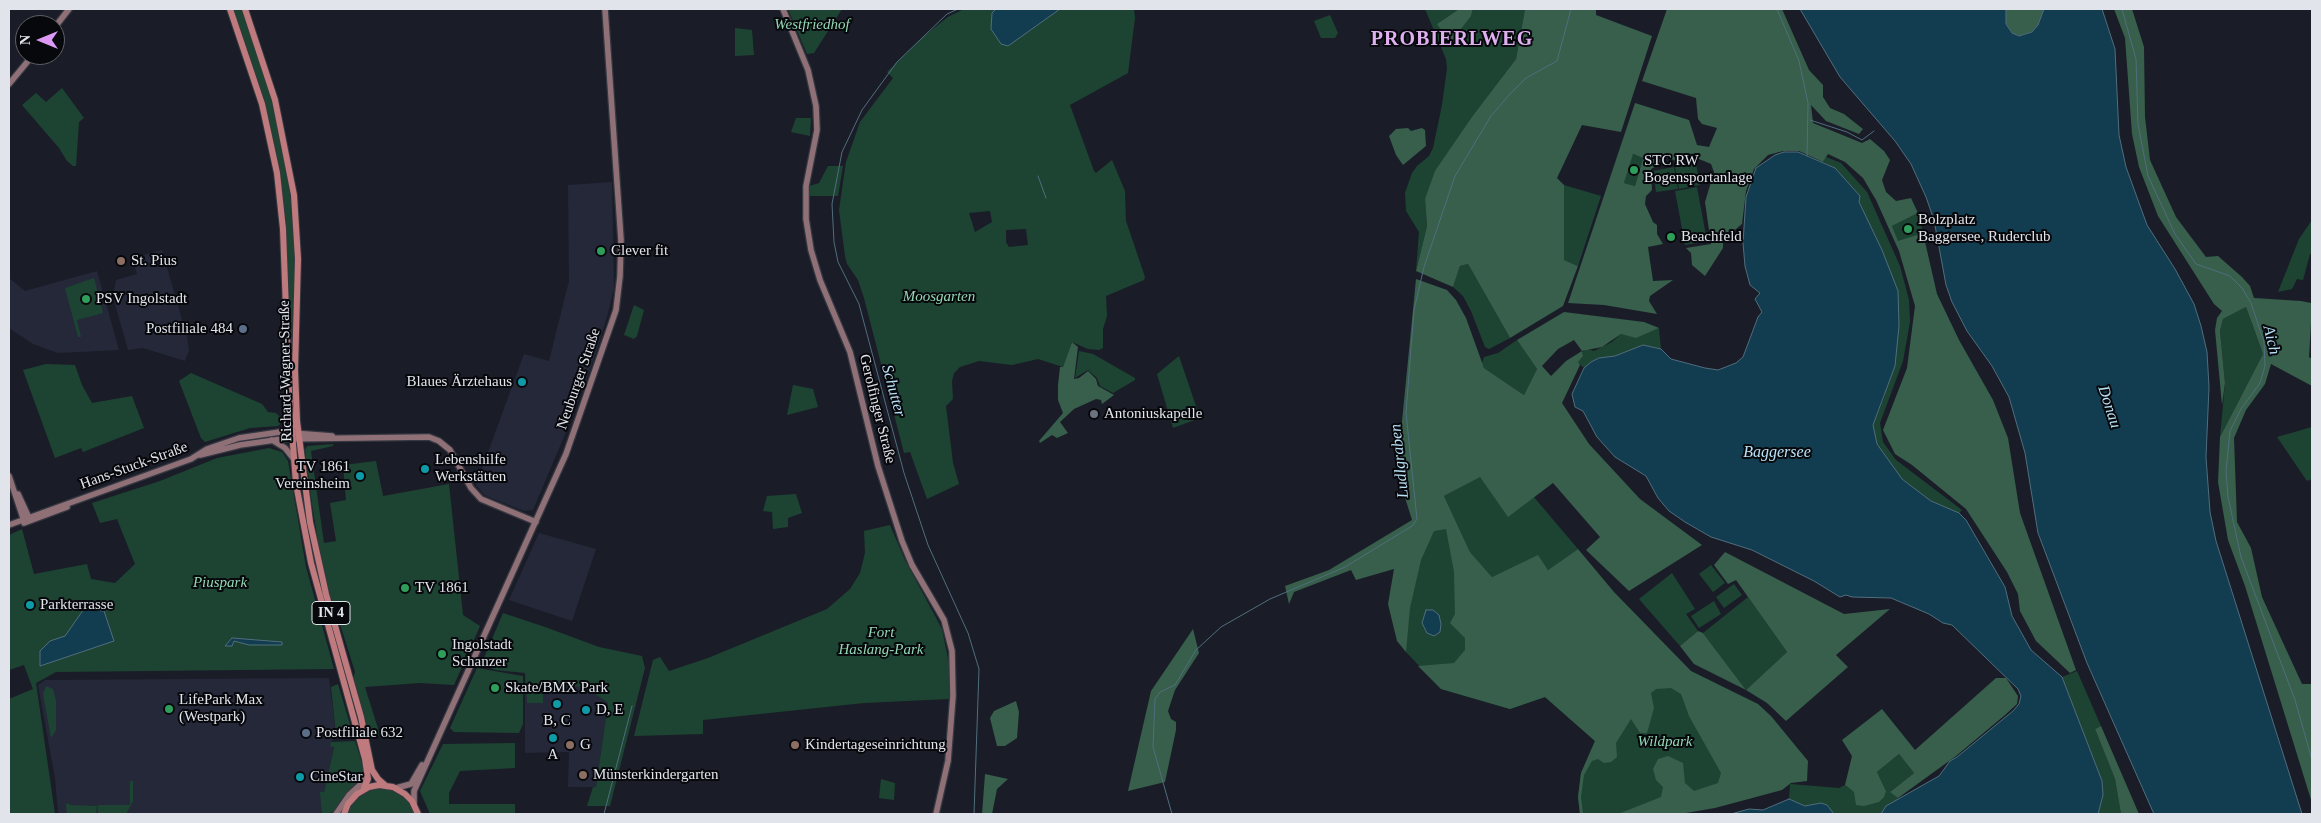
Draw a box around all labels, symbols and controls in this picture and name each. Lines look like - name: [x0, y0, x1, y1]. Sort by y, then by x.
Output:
- north arrow: [15, 15, 65, 65]
- park label: Westfriedhof: [774, 16, 850, 34]
- district label: PROBIERLWEG: [1369, 28, 1535, 52]
- text: N: [18, 35, 33, 45]
- place label: STC RW Bogensportanlage: [1644, 152, 1752, 187]
- marker: STC RW Bogensportanlage: [1628, 164, 1640, 176]
- place label: Bolzplatz Baggersee, Ruderclub: [1918, 211, 2050, 246]
- marker: Bolzplatz Baggersee, Ruderclub: [1902, 223, 1914, 235]
- place label: Beachfeld: [1681, 228, 1742, 246]
- marker: Beachfeld: [1665, 231, 1677, 243]
- place label: Clever fit: [611, 242, 668, 260]
- marker: Clever fit: [595, 245, 607, 257]
- place label: St. Pius: [131, 252, 177, 270]
- marker: St. Pius: [115, 255, 127, 267]
- park label: Moosgarten: [903, 288, 975, 306]
- place label: PSV Ingolstadt: [96, 290, 187, 308]
- marker: PSV Ingolstadt: [80, 293, 92, 305]
- street label: Richard-Wagner-Straße: [276, 300, 296, 442]
- place label: Postfiliale 484: [146, 320, 233, 338]
- marker: Postfiliale 484: [237, 323, 249, 335]
- water label: Aich: [2258, 324, 2284, 356]
- street label: Neuburger Straße: [553, 326, 605, 432]
- street label: Gerolfinger Straße: [855, 352, 899, 466]
- water label: Schutter: [877, 363, 909, 419]
- place label: Blaues Ärztehaus: [407, 373, 512, 391]
- marker: Blaues Ärztehaus: [516, 376, 528, 388]
- water label: Donau: [2093, 383, 2125, 431]
- place label: Antoniuskapelle: [1104, 405, 1202, 423]
- marker: Antoniuskapelle: [1088, 408, 1100, 420]
- water label: Ludlgraben: [1387, 423, 1413, 499]
- street label: Hans-Stuck-Straße: [78, 438, 190, 494]
- water label: Baggersee: [1743, 443, 1811, 463]
- place label: Lebenshilfe Werkstätten: [435, 451, 506, 486]
- place label: TV 1861 Vereinsheim: [275, 458, 350, 493]
- marker: Lebenshilfe Werkstätten: [419, 463, 431, 475]
- marker: TV 1861 Vereinsheim: [354, 470, 366, 482]
- park label: Piuspark: [193, 574, 247, 592]
- place label: TV 1861: [415, 579, 469, 597]
- marker: TV 1861: [399, 582, 411, 594]
- place label: Parkterrasse: [40, 596, 113, 614]
- marker: Parkterrasse: [24, 599, 36, 611]
- road number: IN 4: [312, 602, 350, 624]
- park label: Fort Haslang-Park: [839, 624, 923, 659]
- place label: Ingolstadt Schanzer: [452, 636, 512, 671]
- marker: Ingolstadt Schanzer: [436, 648, 448, 660]
- place label: Skate/BMX Park: [505, 679, 608, 697]
- marker: Skate/BMX Park: [489, 682, 501, 694]
- place label: LifePark Max (Westpark): [179, 691, 263, 726]
- marker: B, C: [551, 698, 563, 710]
- place label: D, E: [596, 701, 623, 719]
- marker: LifePark Max (Westpark): [163, 703, 175, 715]
- marker: D, E: [580, 704, 592, 716]
- place label: B, C: [543, 712, 571, 730]
- place label: Postfiliale 632: [316, 724, 403, 742]
- marker: Postfiliale 632: [300, 727, 312, 739]
- marker: A: [547, 732, 559, 744]
- park label: Wildpark: [1638, 733, 1692, 751]
- place label: G: [580, 736, 591, 754]
- place label: Kindertageseinrichtung: [805, 736, 946, 754]
- marker: G: [564, 739, 576, 751]
- marker: Kindertageseinrichtung: [789, 739, 801, 751]
- place label: A: [548, 746, 558, 764]
- place label: Münsterkindergarten: [593, 766, 719, 784]
- place label: CineStar: [310, 768, 362, 786]
- marker: Münsterkindergarten: [577, 769, 589, 781]
- marker: CineStar: [294, 771, 306, 783]

